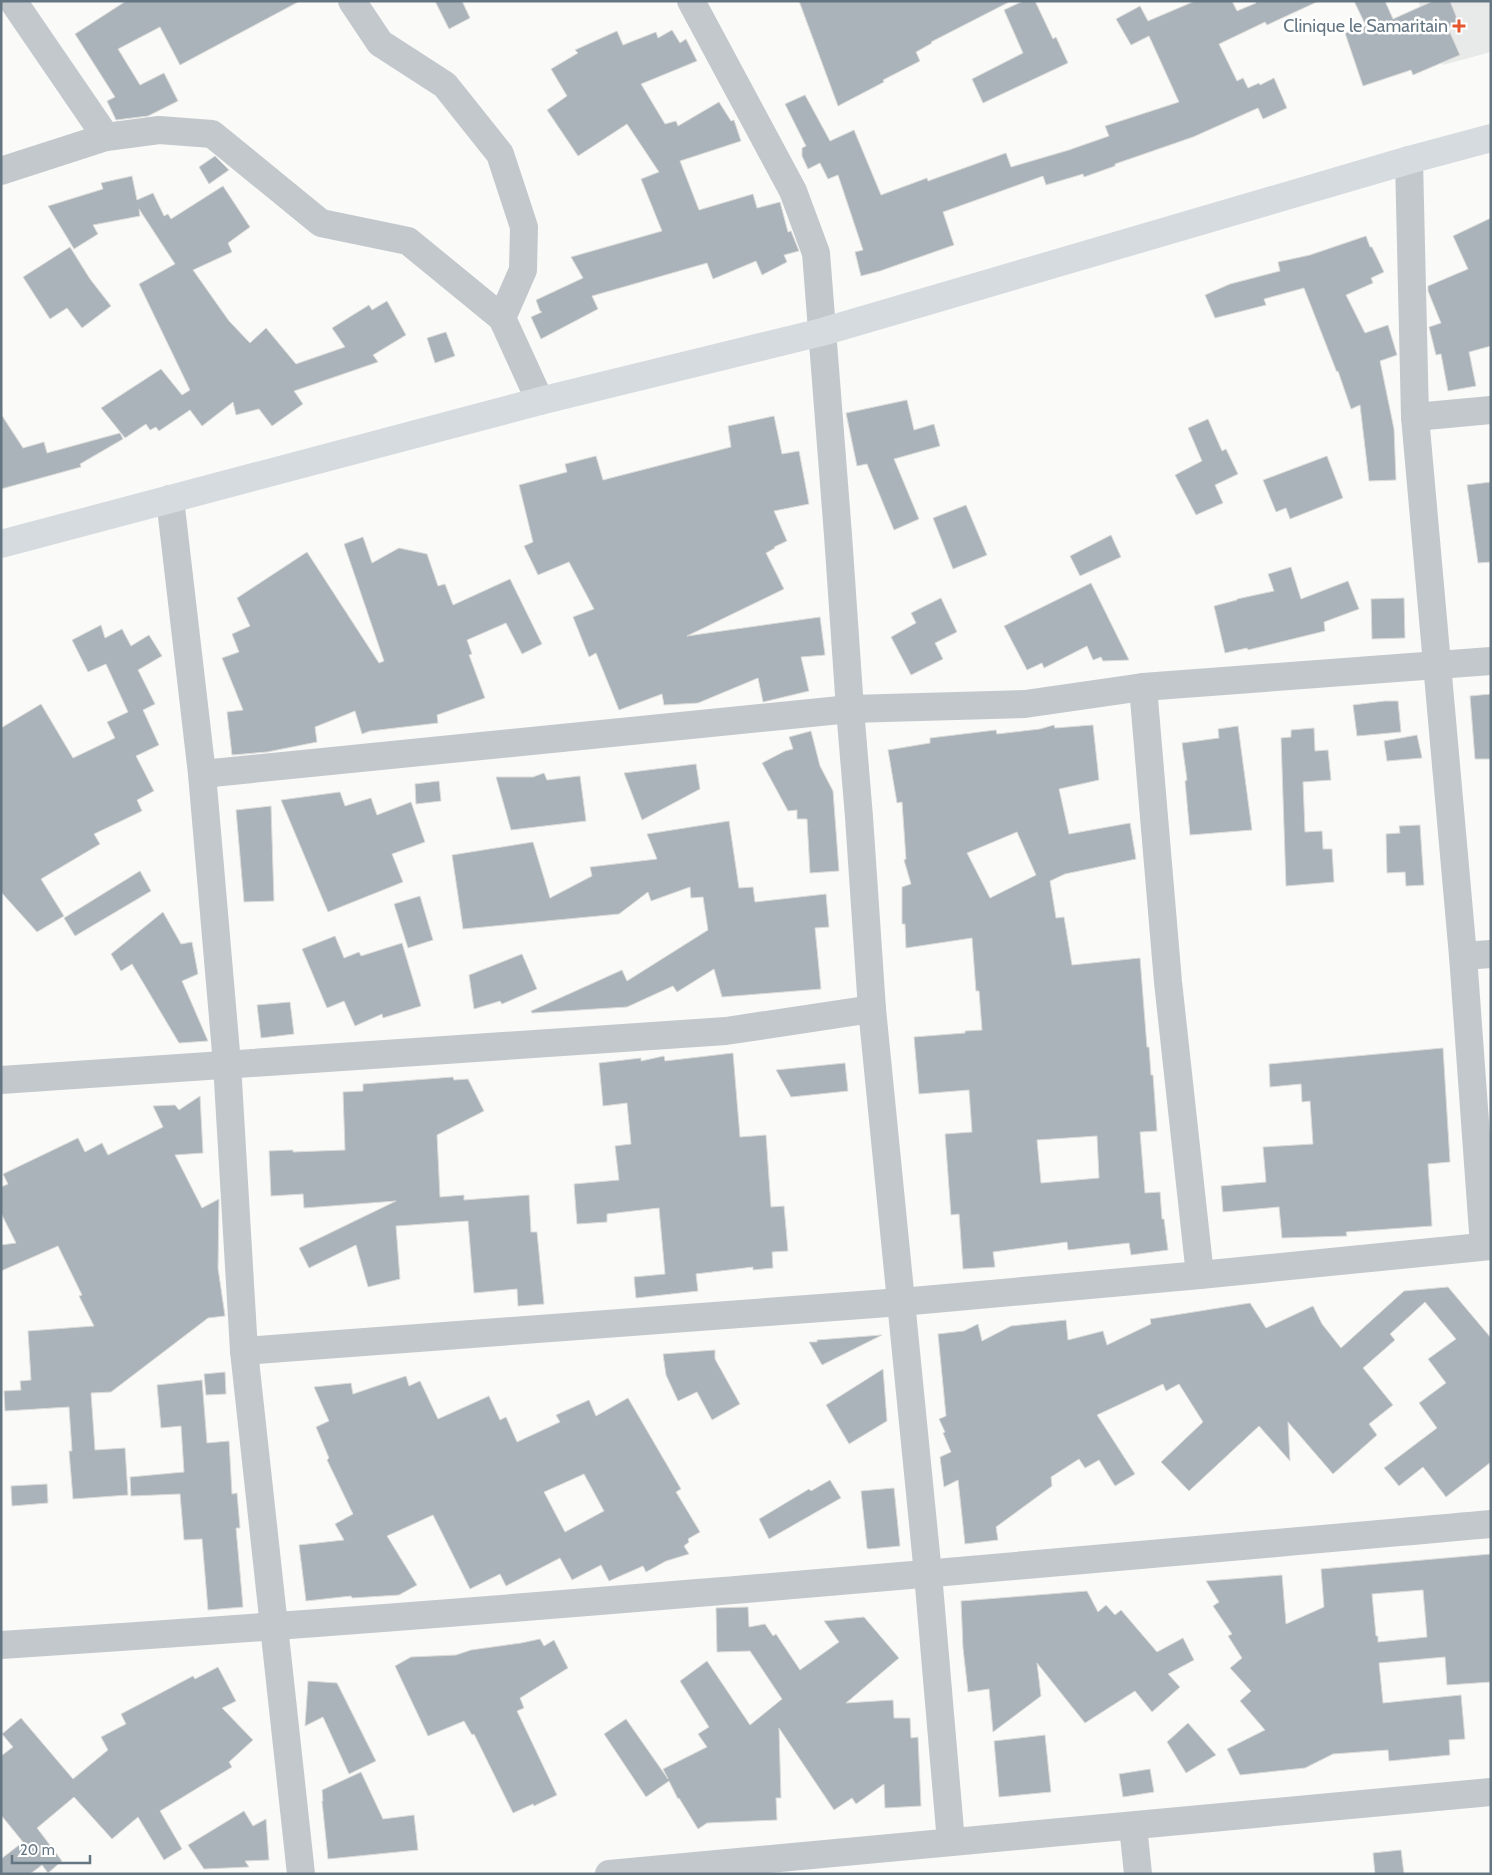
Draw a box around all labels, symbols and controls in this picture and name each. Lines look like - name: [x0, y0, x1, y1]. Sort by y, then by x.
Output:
- place label: Clinique le Samaritain: [1283, 15, 1448, 37]
- marker: Clinique le Samaritain: [1452, 19, 1466, 33]
- scale bar: [12, 1832, 90, 1864]
- text: 20 m: [20, 1841, 55, 1859]

